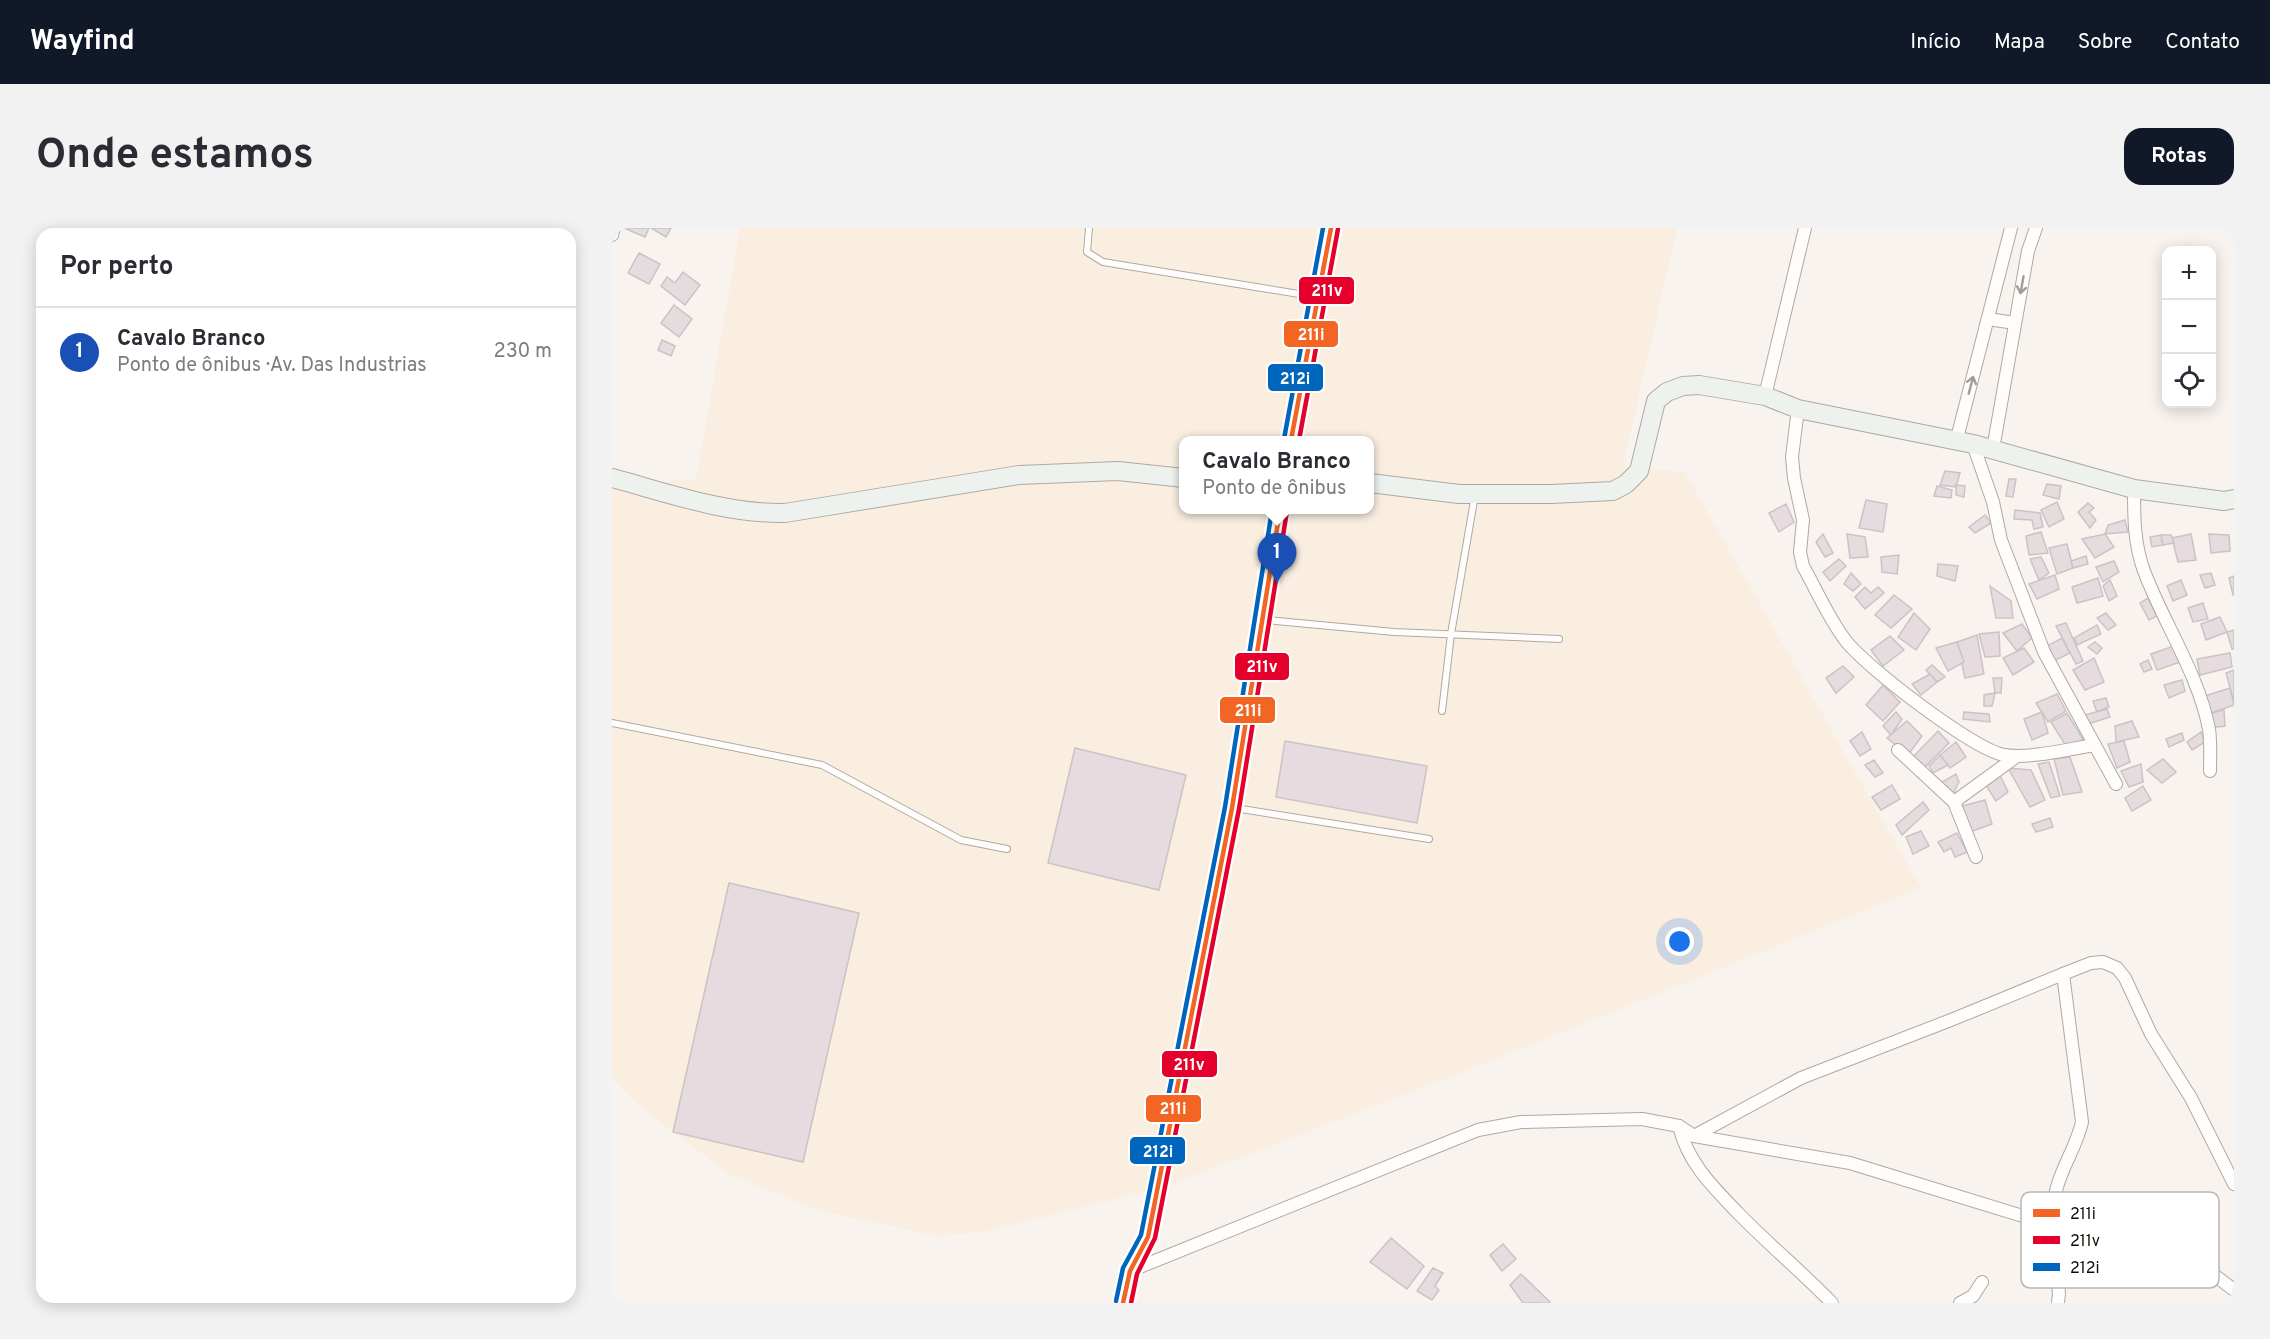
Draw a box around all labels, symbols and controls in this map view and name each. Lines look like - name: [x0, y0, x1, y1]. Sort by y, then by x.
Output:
- text: Wayfind: [30, 24, 135, 60]
- text: Início: [1910, 29, 1961, 56]
- text: Mapa: [1994, 29, 2045, 56]
- text: Sobre: [2078, 29, 2132, 56]
- text: Contato: [2165, 29, 2240, 56]
- button: Rotas: [2124, 128, 2234, 185]
- text: Onde estamos: [36, 130, 314, 183]
- map controls: [2162, 246, 2216, 408]
- button: +: [2162, 246, 2216, 300]
- text: Por perto: [60, 251, 174, 284]
- one-way arrow: [2016, 274, 2027, 294]
- line badge: 211v: [1298, 276, 1355, 305]
- text: 211v: [1311, 282, 1343, 302]
- button: −: [2162, 300, 2216, 354]
- line badge: 211i: [1283, 320, 1339, 348]
- text: Cavalo Branco: [117, 326, 265, 353]
- text: 211i: [1297, 326, 1325, 346]
- text: 1: [76, 339, 84, 365]
- text: 230 m: [493, 339, 552, 365]
- text: Ponto de ônibus · Av. Das Industrias: [117, 353, 427, 379]
- button: locate: [2162, 354, 2216, 408]
- line badge: 212i: [1267, 363, 1324, 392]
- text: 212i: [1280, 370, 1310, 390]
- one-way arrow: [1965, 376, 1977, 395]
- popup: [1179, 436, 1374, 514]
- text: Cavalo Branco: [1202, 449, 1351, 476]
- text: Ponto de ônibus: [1202, 476, 1346, 502]
- pin: 1: [1258, 534, 1296, 583]
- line badge: 211v: [1234, 652, 1290, 681]
- text: 211v: [1246, 658, 1278, 678]
- line badge: 211i: [1219, 696, 1276, 724]
- text: 211i: [1234, 702, 1262, 722]
- your location: [1665, 927, 1694, 956]
- line badge: 211v: [1161, 1050, 1218, 1078]
- text: 211v: [1173, 1056, 1205, 1076]
- line badge: 211i: [1145, 1094, 1202, 1123]
- text: 211i: [1159, 1100, 1187, 1120]
- line badge: 212i: [1129, 1136, 1186, 1165]
- text: 212i: [1143, 1143, 1173, 1163]
- legend: [2021, 1192, 2219, 1288]
- text: 211i: [2070, 1205, 2096, 1225]
- text: 211v: [2070, 1232, 2100, 1252]
- text: 212i: [2070, 1259, 2100, 1279]

